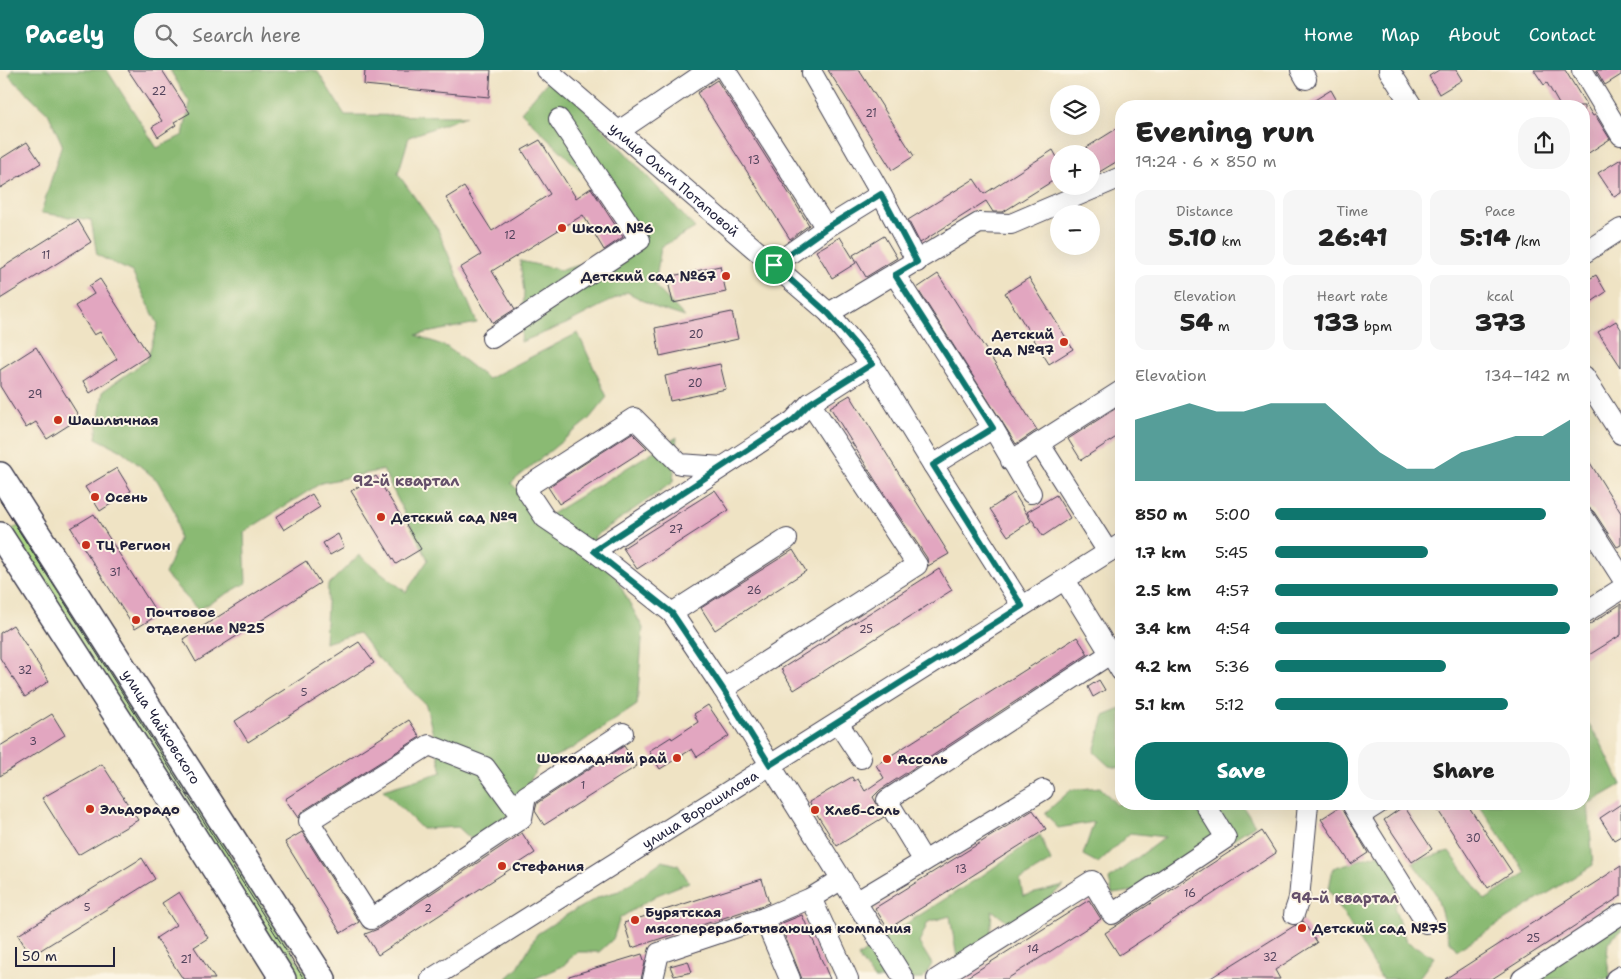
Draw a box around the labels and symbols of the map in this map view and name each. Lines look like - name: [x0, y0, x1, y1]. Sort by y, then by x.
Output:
- house number: 22: [152, 84, 166, 99]
- house number: 21: [865, 106, 877, 121]
- street label: улица Ольги Потаповой: [606, 119, 743, 241]
- house number: 13: [748, 153, 760, 168]
- place label: Школа №6: [572, 219, 654, 237]
- marker: Школа №6: [556, 222, 568, 234]
- house number: 12: [504, 228, 516, 243]
- pin: [753, 244, 795, 286]
- house number: 11: [42, 248, 50, 263]
- place label: Детский сад №67: [581, 267, 716, 285]
- marker: Детский сад №67: [720, 270, 732, 282]
- place label: Детский сад №97: [985, 325, 1054, 359]
- house number: 20: [688, 327, 704, 342]
- marker: Детский сад №97: [1058, 336, 1070, 348]
- house number: 20: [687, 376, 703, 391]
- house number: 29: [28, 387, 42, 402]
- place label: Шашлычная: [68, 411, 159, 429]
- marker: Шашлычная: [52, 414, 64, 426]
- district label: 92-й квартал: [353, 471, 459, 491]
- place label: Осень: [105, 488, 148, 506]
- marker: Осень: [89, 491, 101, 503]
- place label: Детский сад №9: [391, 508, 517, 526]
- marker: Детский сад №9: [375, 511, 387, 523]
- house number: 27: [669, 522, 684, 537]
- place label: ТЦ Регион: [96, 536, 171, 554]
- marker: ТЦ Регион: [80, 539, 92, 551]
- house number: 31: [109, 565, 121, 580]
- house number: 26: [747, 583, 761, 598]
- place label: Почтовое отделение №25: [146, 603, 265, 637]
- marker: Почтовое отделение №25: [130, 614, 142, 626]
- house number: 25: [859, 622, 873, 637]
- house number: 32: [18, 663, 32, 678]
- street label: улица Чайковского: [118, 666, 205, 787]
- house number: 5: [301, 685, 308, 700]
- house number: 3: [29, 734, 37, 749]
- place label: Шоколадный рай: [537, 749, 667, 767]
- place label: Ассоль: [897, 750, 948, 768]
- marker: Шоколадный рай: [671, 752, 683, 764]
- marker: Ассоль: [881, 753, 893, 765]
- street label: улица Ворошилова: [639, 766, 762, 853]
- house number: 1: [581, 778, 585, 793]
- place label: Эльдорадо: [100, 800, 180, 818]
- place label: Хлеб-Соль: [825, 801, 900, 819]
- marker: Эльдорадо: [84, 803, 96, 815]
- marker: Хлеб-Соль: [809, 804, 821, 816]
- house number: 30: [1465, 831, 1481, 846]
- place label: Стефания: [512, 857, 584, 875]
- marker: Стефания: [496, 860, 508, 872]
- house number: 13: [955, 862, 967, 877]
- house number: 16: [1184, 886, 1196, 901]
- district label: 94-й квартал: [1291, 888, 1399, 908]
- house number: 5: [84, 900, 91, 915]
- house number: 2: [424, 901, 432, 916]
- place label: Бурятская мясоперерабатывающая компания: [645, 903, 911, 937]
- marker: Бурятская мясоперерабатывающая компания: [629, 914, 641, 926]
- place label: Детский сад №75: [1312, 919, 1447, 937]
- marker: Детский сад №75: [1296, 922, 1308, 934]
- house number: 25: [1526, 931, 1540, 946]
- house number: 14: [1027, 942, 1039, 957]
- scale bar: [15, 944, 115, 967]
- house number: 32: [1263, 950, 1277, 965]
- house number: 21: [180, 952, 192, 967]

